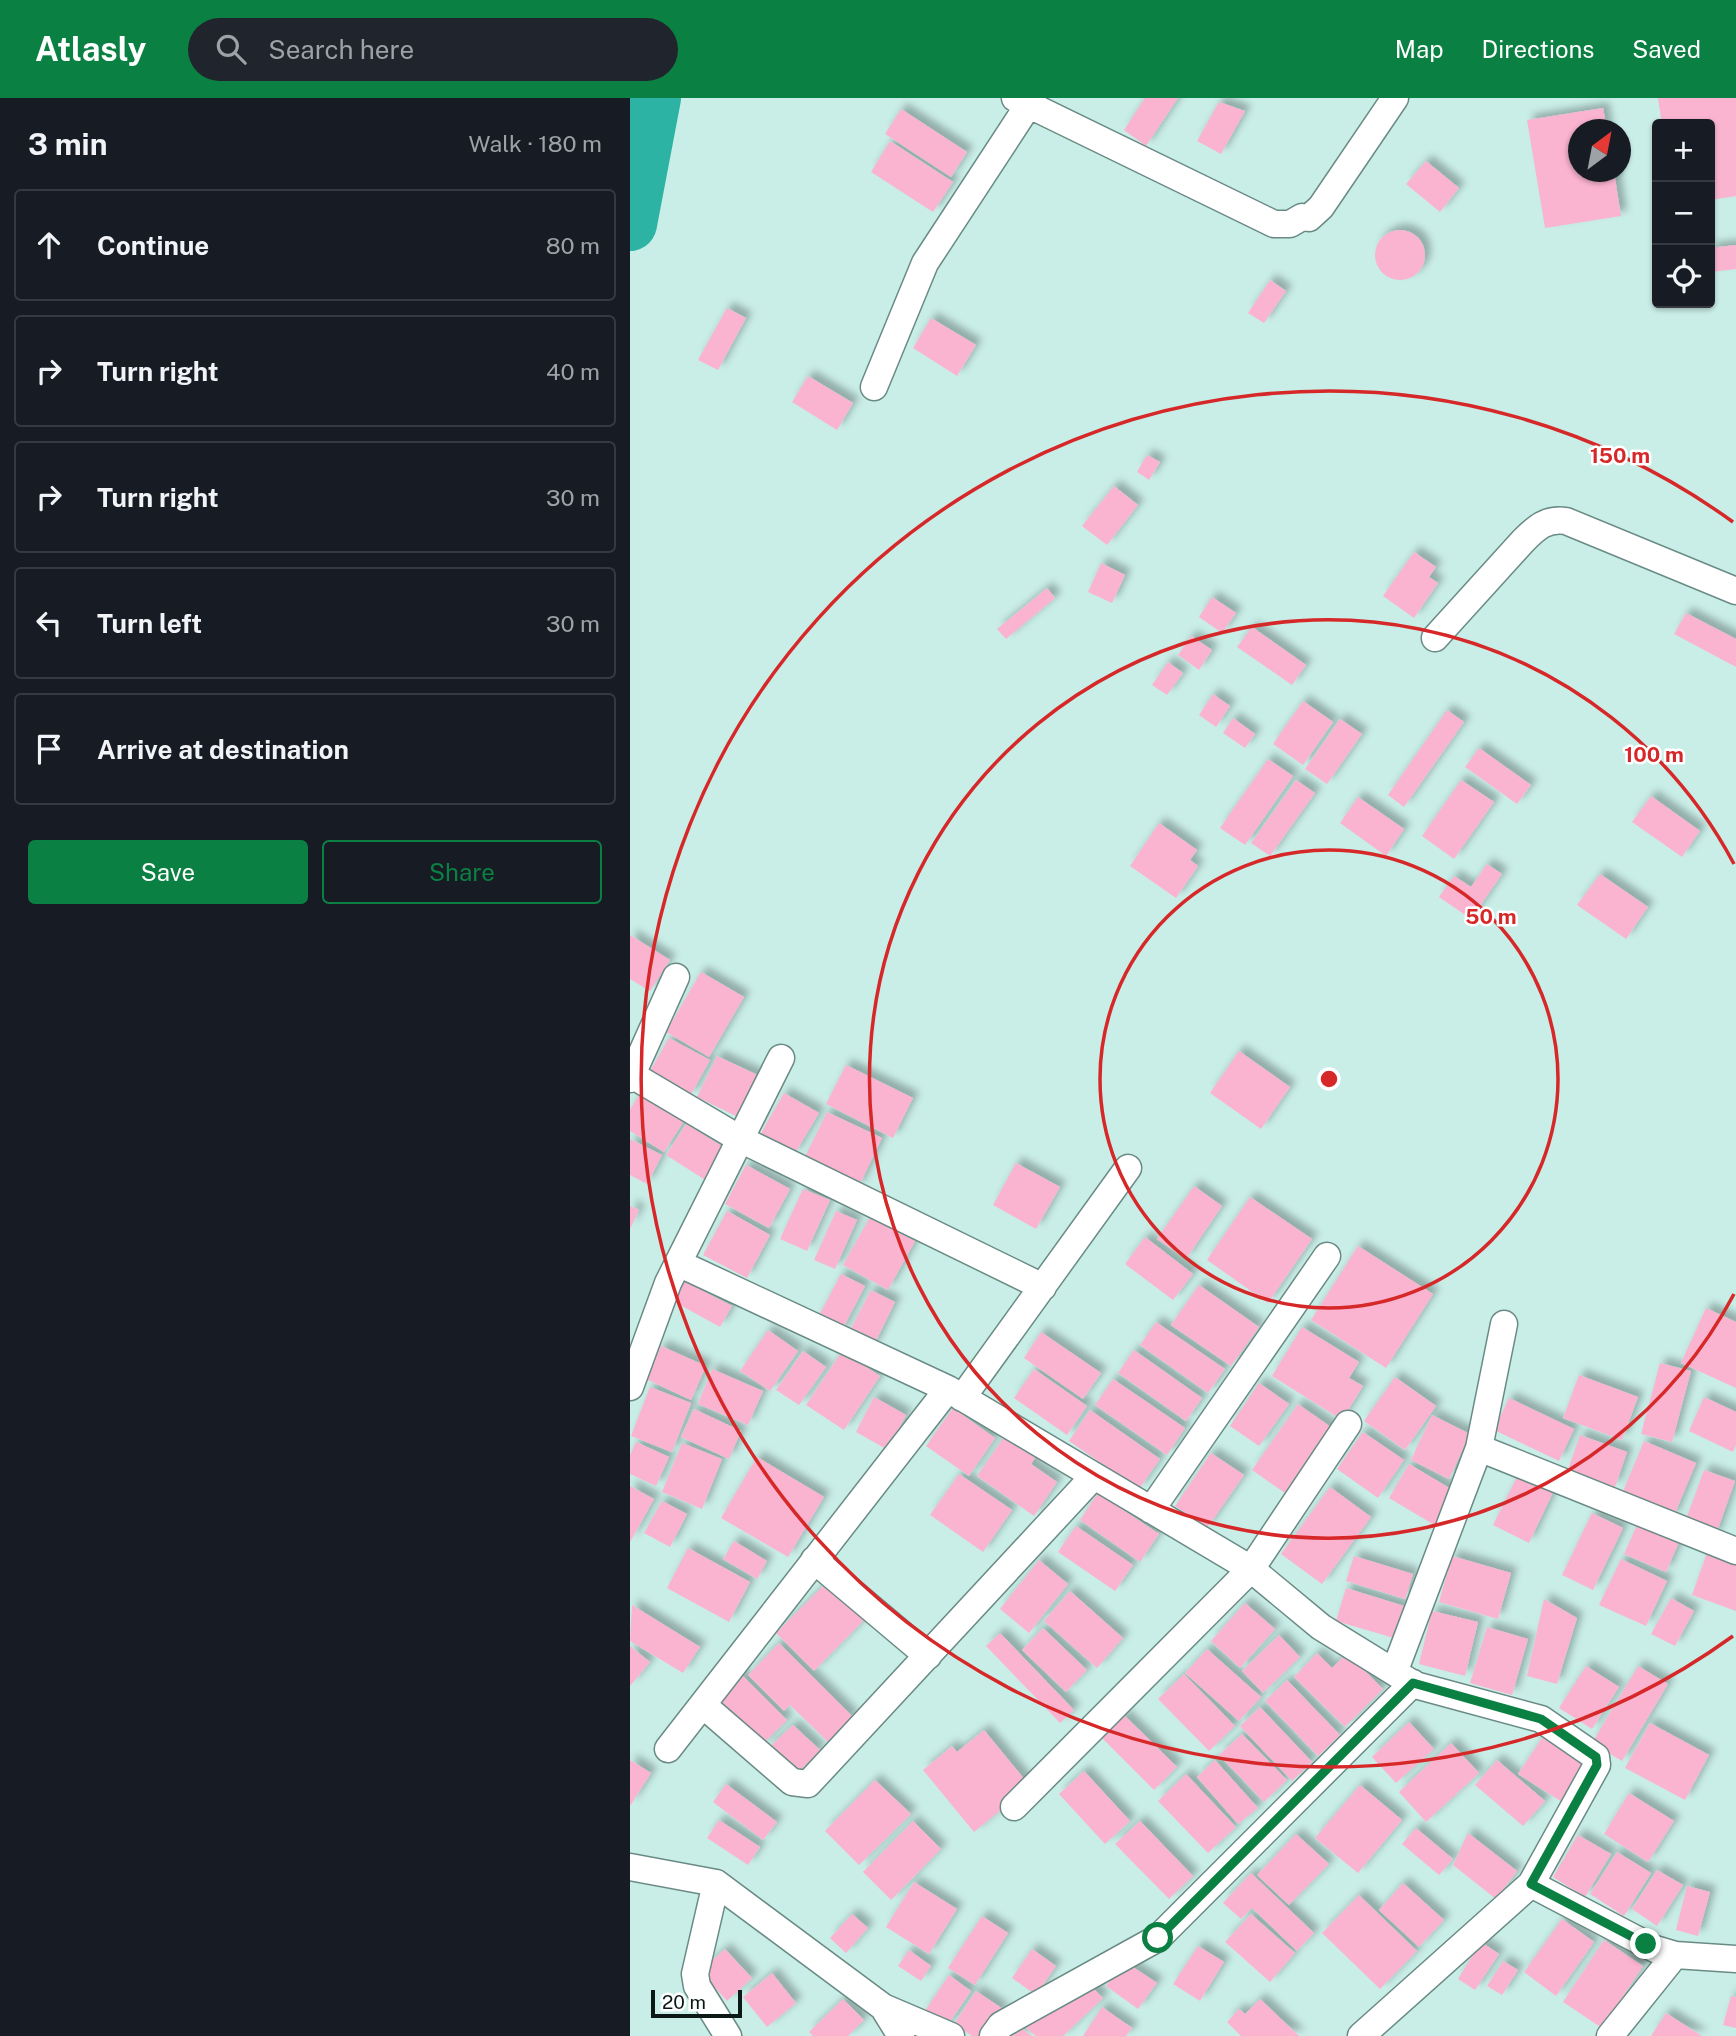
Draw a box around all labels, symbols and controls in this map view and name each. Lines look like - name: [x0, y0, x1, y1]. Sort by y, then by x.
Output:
- search box: [188, 18, 678, 81]
- text: Atlasly: [35, 30, 146, 68]
- icon: search: [212, 30, 250, 68]
- text: Search here: [268, 34, 414, 65]
- text: Map: [1395, 35, 1444, 63]
- text: Directions: [1482, 35, 1594, 63]
- text: Saved: [1632, 35, 1701, 63]
- north arrow: [1568, 119, 1631, 182]
- map controls: [1652, 119, 1715, 308]
- button: +: [1652, 119, 1715, 182]
- text: 3 min: [28, 126, 107, 162]
- text: Walk · 180 m: [469, 130, 602, 157]
- button: −: [1652, 182, 1715, 245]
- icon: ahead: [30, 226, 68, 264]
- text: Continue: [97, 230, 209, 261]
- text: 80 m: [546, 232, 600, 259]
- button: locate: [1652, 245, 1715, 308]
- icon: right: [30, 352, 68, 390]
- text: Turn right: [97, 356, 219, 387]
- text: 40 m: [546, 358, 600, 385]
- text: 150 m: [1590, 443, 1650, 468]
- icon: right: [30, 478, 68, 516]
- text: Turn right: [97, 482, 219, 513]
- text: 30 m: [546, 484, 600, 511]
- icon: left: [30, 604, 68, 642]
- text: Turn left: [97, 608, 202, 639]
- text: 30 m: [546, 610, 600, 637]
- icon: arrive: [30, 730, 68, 768]
- text: Arrive at destination: [97, 734, 349, 765]
- text: 100 m: [1624, 742, 1684, 767]
- button: Save: [28, 840, 308, 904]
- button: Share: [322, 840, 602, 904]
- text: 50 m: [1465, 904, 1517, 929]
- centre of rings: [1317, 1067, 1341, 1091]
- route start: [1142, 1922, 1173, 1953]
- route end: [1630, 1928, 1661, 1959]
- scale bar: [651, 1987, 742, 2019]
- text: 20 m: [662, 1991, 706, 2013]

